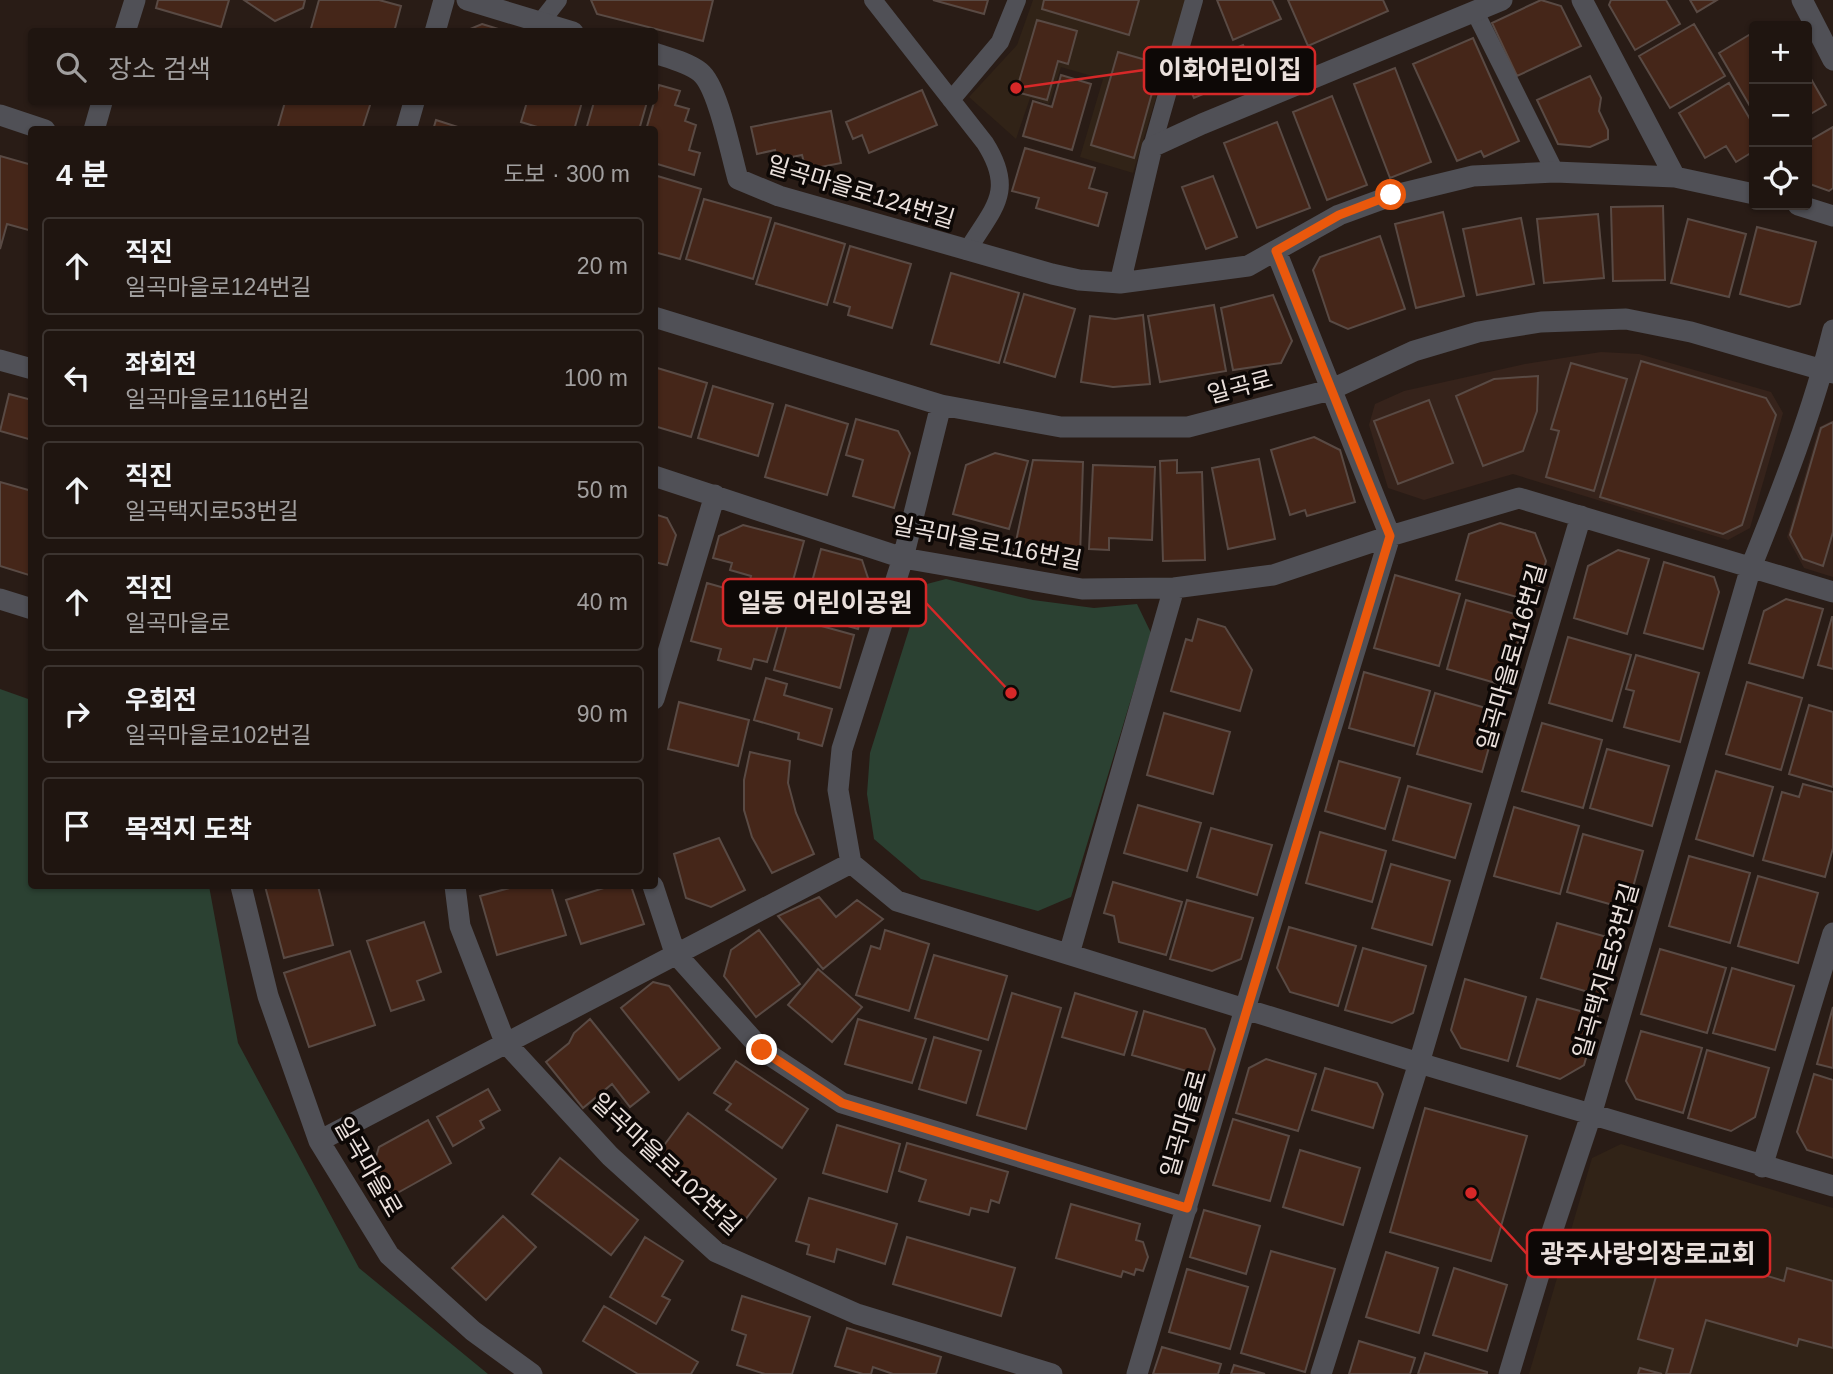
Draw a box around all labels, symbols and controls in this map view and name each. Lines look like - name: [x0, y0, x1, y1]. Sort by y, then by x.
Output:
- map controls: [1749, 21, 1812, 210]
- button: +: [1749, 21, 1812, 84]
- search box: [28, 28, 658, 105]
- callout: 이화어린이집: [1144, 47, 1315, 94]
- icon: search: [52, 48, 90, 86]
- text: 장소 검색: [108, 54, 211, 84]
- text: 이화어린이집: [1158, 55, 1302, 85]
- button: −: [1749, 84, 1812, 147]
- button: locate: [1749, 147, 1812, 210]
- street label: 일곡마을로124번길: [764, 150, 958, 233]
- text: 4 분: [56, 158, 109, 191]
- text: 도보 · 300 m: [503, 161, 630, 187]
- route start: [1375, 179, 1406, 210]
- text: 직진: [125, 237, 173, 267]
- icon: ahead: [58, 247, 96, 285]
- text: 20 m: [577, 253, 628, 279]
- text: 일곡마을로124번길: [125, 274, 312, 300]
- text: 좌회전: [125, 349, 197, 379]
- icon: left: [58, 359, 96, 397]
- text: 100 m: [564, 365, 628, 391]
- street label: 일곡로: [1204, 365, 1275, 408]
- text: 일곡마을로116번길: [125, 386, 310, 412]
- text: 직진: [125, 461, 173, 491]
- icon: ahead: [58, 471, 96, 509]
- text: 50 m: [577, 477, 628, 503]
- text: 일곡택지로53번길: [125, 498, 299, 524]
- street label: 일곡마을로116번길: [890, 511, 1084, 574]
- street label: 일곡마을로116번길: [1472, 560, 1551, 753]
- text: 직진: [125, 573, 173, 603]
- callout: 일동 어린이공원: [723, 579, 926, 626]
- icon: ahead: [58, 583, 96, 621]
- text: 일동 어린이공원: [738, 588, 912, 618]
- text: 40 m: [577, 589, 628, 615]
- text: 일곡마을로: [125, 610, 231, 636]
- text: 우회전: [125, 685, 197, 715]
- icon: right: [58, 695, 96, 733]
- text: 90 m: [577, 701, 628, 727]
- text: 일곡마을로102번길: [125, 722, 312, 748]
- icon: arrive: [58, 807, 96, 845]
- text: 목적지 도착: [125, 814, 252, 844]
- street label: 일곡택지로53번길: [1568, 880, 1643, 1062]
- route end: [746, 1034, 777, 1065]
- street label: 일곡마을로: [1155, 1067, 1212, 1181]
- street label: 일곡마을로102번길: [586, 1087, 747, 1240]
- street label: 일곡마을로: [329, 1112, 408, 1221]
- callout: 광주사랑의장로교회: [1527, 1230, 1770, 1277]
- text: 광주사랑의장로교회: [1540, 1239, 1756, 1269]

